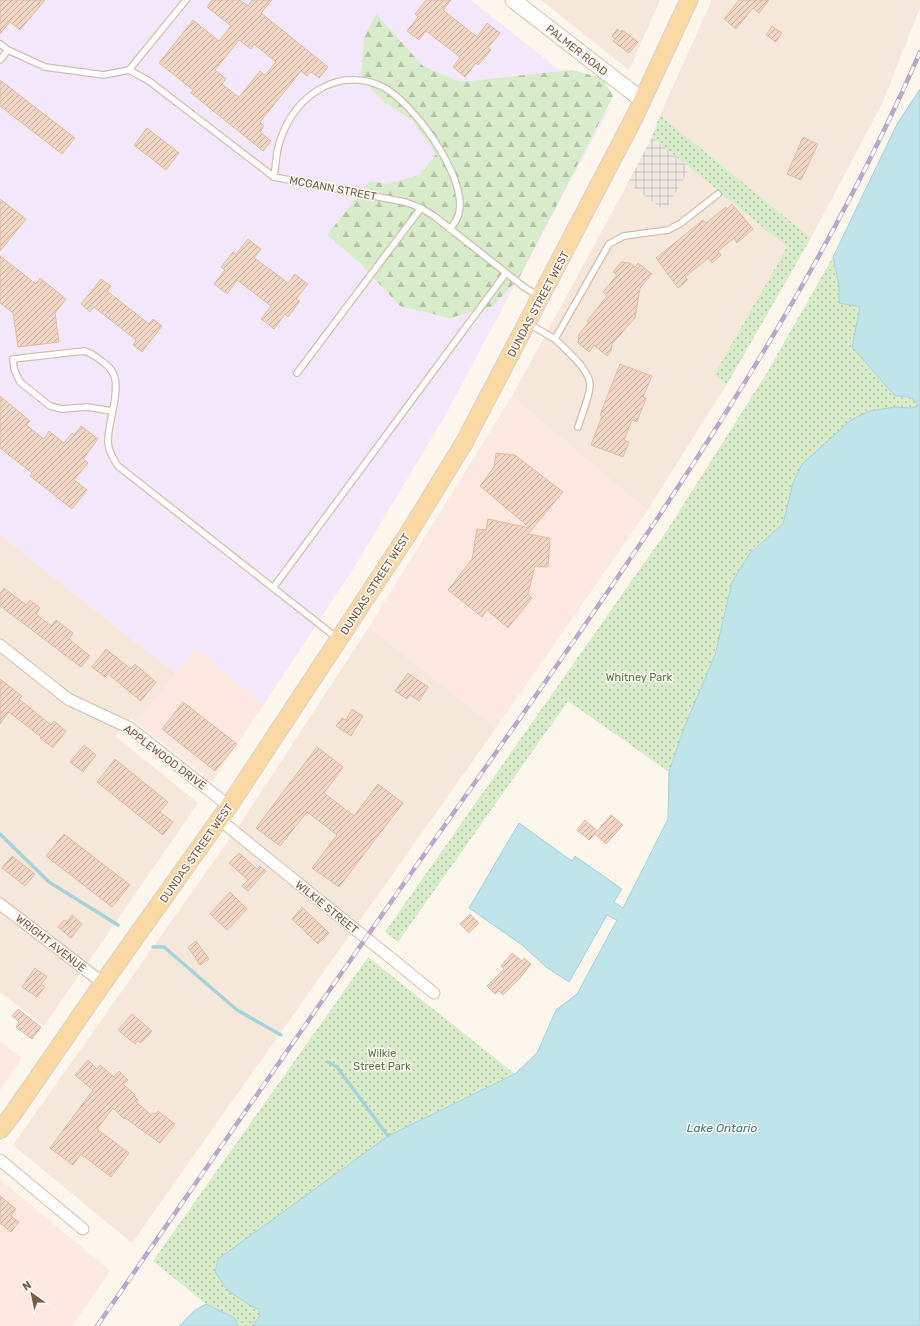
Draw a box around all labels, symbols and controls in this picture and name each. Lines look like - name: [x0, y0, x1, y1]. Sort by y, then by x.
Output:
- street label: PALMER ROAD: [543, 22, 610, 79]
- street label: MCGANN STREET: [288, 174, 378, 203]
- street label: DUNDAS STREET WEST: [505, 249, 572, 359]
- street label: DUNDAS STREET WEST: [338, 531, 413, 637]
- park label: Whitney Park: [606, 671, 673, 684]
- street label: APPLEWOOD DRIVE: [121, 722, 209, 793]
- street label: DUNDAS STREET WEST: [157, 801, 236, 905]
- street label: WILKIE STREET: [293, 878, 361, 937]
- street label: WRIGHT AVENUE: [13, 912, 89, 975]
- park label: Wilkie Street Park: [353, 1047, 411, 1073]
- water label: Lake Ontario: [687, 1121, 757, 1135]
- north arrow: [12, 1274, 52, 1314]
- text: N: [20, 1278, 34, 1294]

